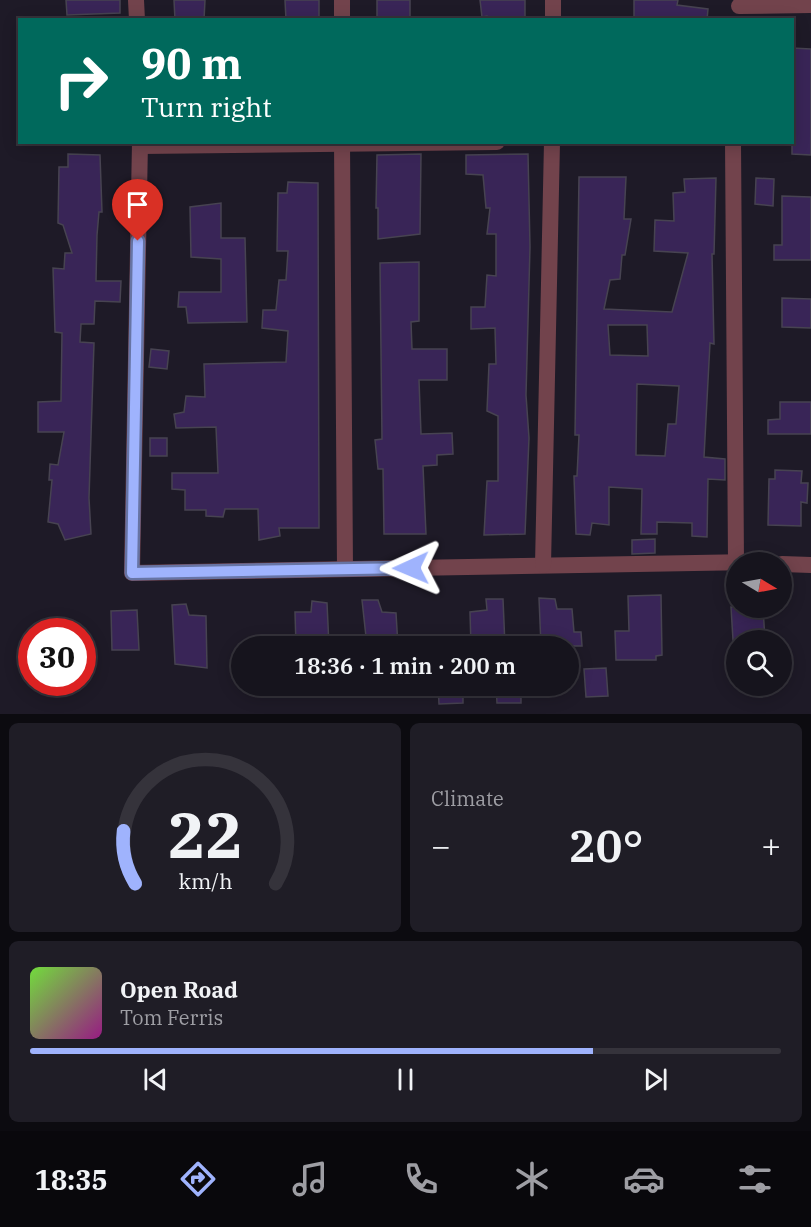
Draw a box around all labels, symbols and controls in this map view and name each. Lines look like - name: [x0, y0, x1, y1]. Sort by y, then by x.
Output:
- text: 90 m: [141, 36, 242, 91]
- icon: right: [42, 42, 120, 120]
- text: Turn right: [141, 89, 272, 124]
- pin: [112, 179, 163, 241]
- icon: arrive: [121, 188, 154, 221]
- position arrow: [379, 536, 443, 600]
- north arrow: [726, 552, 792, 618]
- map controls: [726, 552, 792, 696]
- speed limit sign: 30: [18, 618, 96, 696]
- button: search: [726, 630, 792, 696]
- text: 18:36 · 1 min · 200 m: [294, 651, 516, 680]
- text: Climate: [431, 785, 504, 812]
- text: 22: [168, 794, 242, 875]
- text: 20°: [568, 816, 644, 874]
- text: −: [431, 824, 451, 867]
- text: +: [761, 824, 781, 867]
- text: km/h: [178, 868, 232, 896]
- text: Open Road: [120, 975, 238, 1004]
- text: Tom Ferris: [120, 1004, 223, 1031]
- icon: previous: [139, 1063, 172, 1096]
- icon: pause: [389, 1063, 422, 1096]
- icon: next: [639, 1063, 672, 1096]
- icon: directions: [177, 1158, 219, 1200]
- icon: music: [289, 1158, 331, 1200]
- icon: phone: [400, 1158, 442, 1200]
- icon: climate: [511, 1158, 553, 1200]
- icon: car: [623, 1158, 665, 1200]
- icon: filters: [734, 1158, 776, 1200]
- text: 18:35: [35, 1162, 108, 1197]

